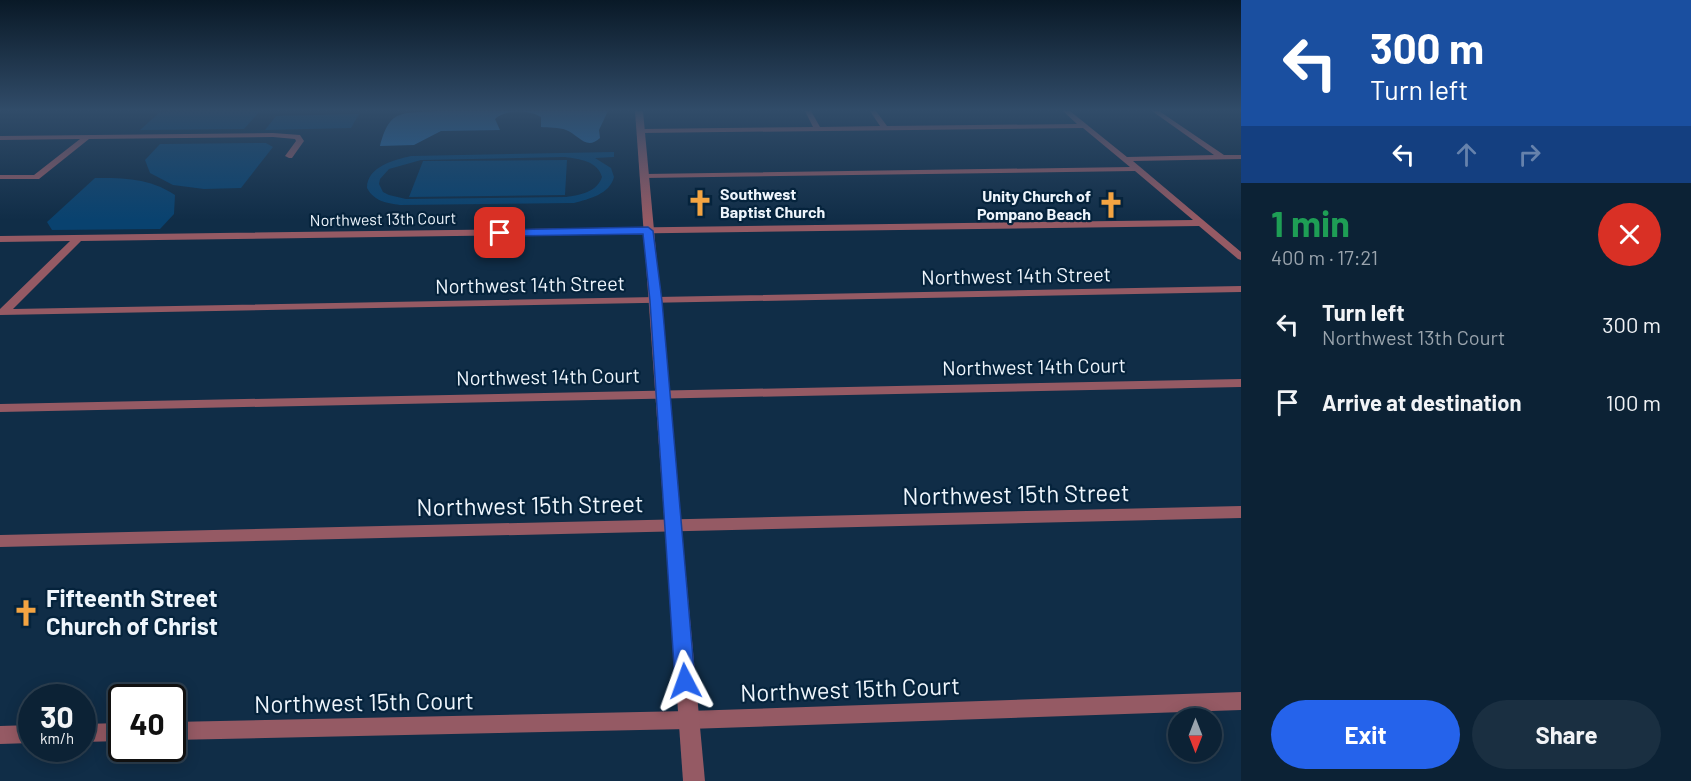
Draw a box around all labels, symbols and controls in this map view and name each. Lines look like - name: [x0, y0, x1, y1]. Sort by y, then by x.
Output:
- text: 300 m: [1370, 22, 1484, 72]
- icon: left: [1271, 24, 1349, 102]
- text: Turn left: [1370, 73, 1468, 105]
- icon: left: [1387, 138, 1420, 171]
- icon: ahead: [1450, 138, 1483, 171]
- icon: right: [1513, 138, 1546, 171]
- place label: Southwest Baptist Church: [720, 184, 825, 221]
- place label: Unity Church of Pompano Beach: [977, 186, 1091, 223]
- church icon: Southwest Baptist Church: [685, 188, 715, 218]
- church icon: Unity Church of Pompano Beach: [1096, 190, 1126, 220]
- text: 1 min: [1271, 201, 1350, 244]
- button: close: [1598, 203, 1661, 266]
- pin: [474, 207, 525, 258]
- street label: Northwest 13th Court: [310, 208, 456, 229]
- icon: arrive: [483, 216, 516, 249]
- text: 400 m · 17:21: [1271, 245, 1378, 269]
- street label: Northwest 14th Street: [921, 261, 1111, 289]
- street label: Northwest 14th Street: [435, 270, 625, 298]
- text: Turn left: [1322, 299, 1405, 325]
- icon: left: [1271, 308, 1304, 341]
- text: 300 m: [1602, 311, 1661, 337]
- text: Northwest 13th Court: [1322, 325, 1505, 349]
- street label: Northwest 14th Court: [942, 352, 1126, 380]
- street label: Northwest 14th Court: [456, 362, 640, 390]
- icon: arrive: [1271, 386, 1304, 419]
- text: Arrive at destination: [1322, 389, 1521, 415]
- text: 100 m: [1606, 389, 1661, 415]
- street label: Northwest 15th Street: [902, 477, 1130, 510]
- street label: Northwest 15th Street: [416, 488, 644, 521]
- place label: Fifteenth Street Church of Christ: [46, 583, 218, 640]
- church icon: Fifteenth Street Church of Christ: [11, 598, 41, 628]
- position arrow: [653, 649, 717, 713]
- street label: Northwest 15th Court: [740, 670, 960, 707]
- speed limit sign: 40: [108, 684, 186, 762]
- street label: Northwest 15th Court: [254, 685, 474, 718]
- text: 30: [40, 698, 74, 734]
- button: Exit: [1271, 700, 1460, 769]
- button: Share: [1472, 700, 1661, 769]
- north arrow: [1168, 708, 1222, 762]
- map controls: [1168, 708, 1222, 762]
- text: km/h: [40, 729, 74, 747]

